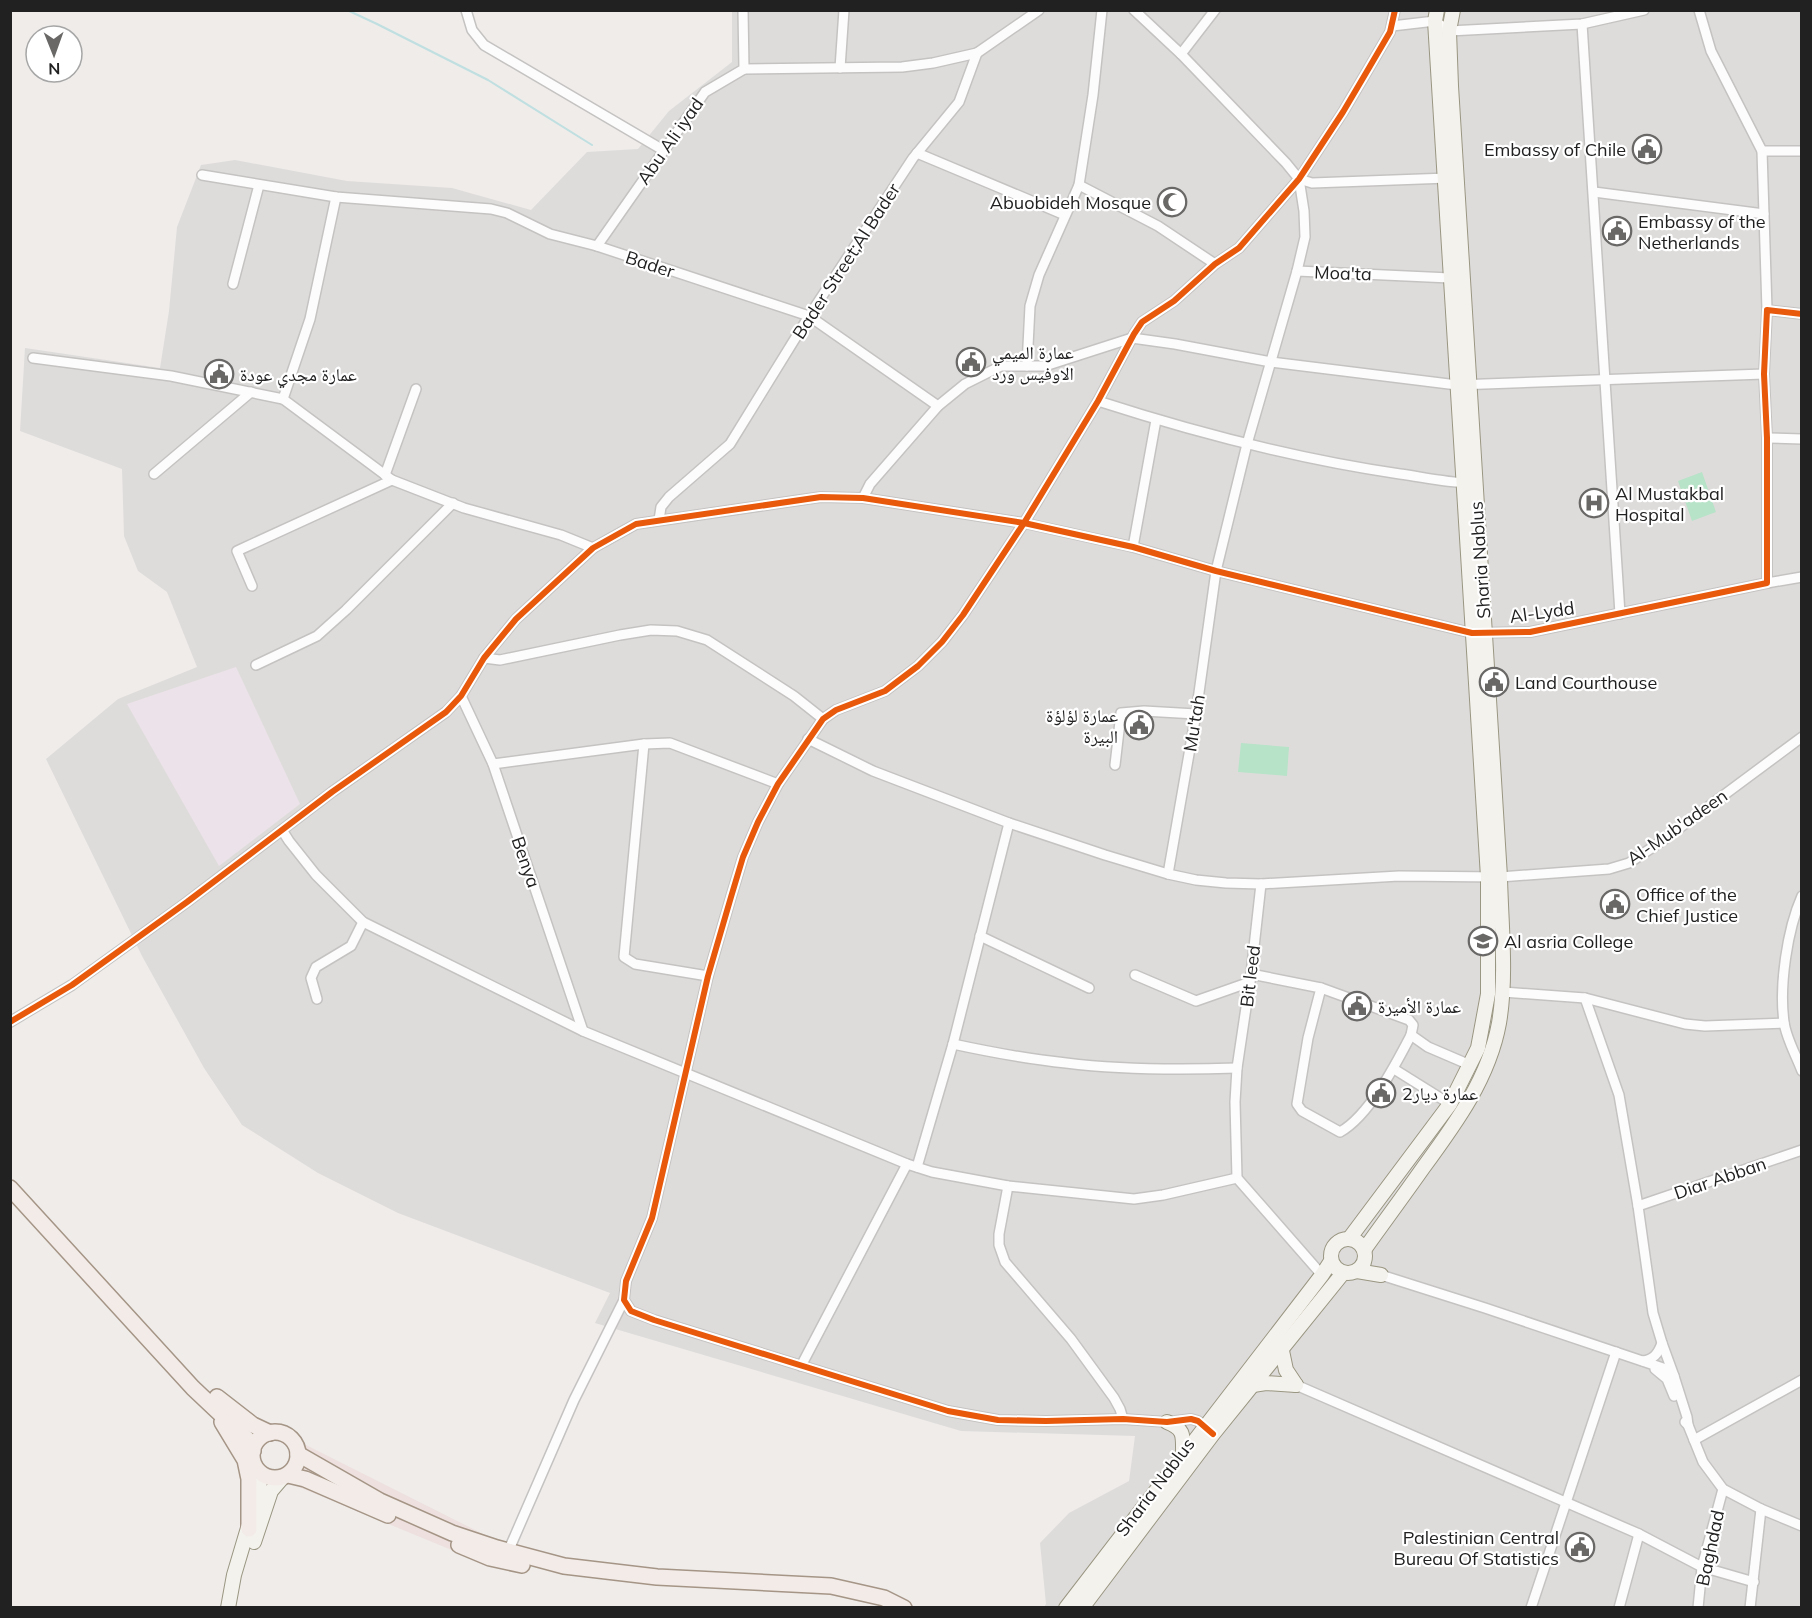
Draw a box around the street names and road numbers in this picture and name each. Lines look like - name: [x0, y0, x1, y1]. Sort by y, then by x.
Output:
- street label: Abu Ali iyad: [632, 93, 708, 189]
- street label: Bader Street;Al Bader: [787, 178, 905, 343]
- street label: Bader: [623, 245, 678, 283]
- street label: Moa'ta: [1314, 261, 1372, 285]
- street label: Sharia Nablus: [1464, 501, 1496, 619]
- street label: Al-Lydd: [1508, 596, 1576, 628]
- street label: Mu'tah: [1178, 693, 1210, 753]
- street label: Al-Mub'adeen: [1622, 784, 1732, 870]
- street label: Benya: [507, 833, 545, 891]
- street label: Bit leed: [1235, 944, 1265, 1008]
- street label: Diar Abban: [1671, 1152, 1769, 1204]
- street label: Sharia Nablus: [1110, 1433, 1200, 1541]
- street label: Baghdad: [1691, 1508, 1729, 1588]

